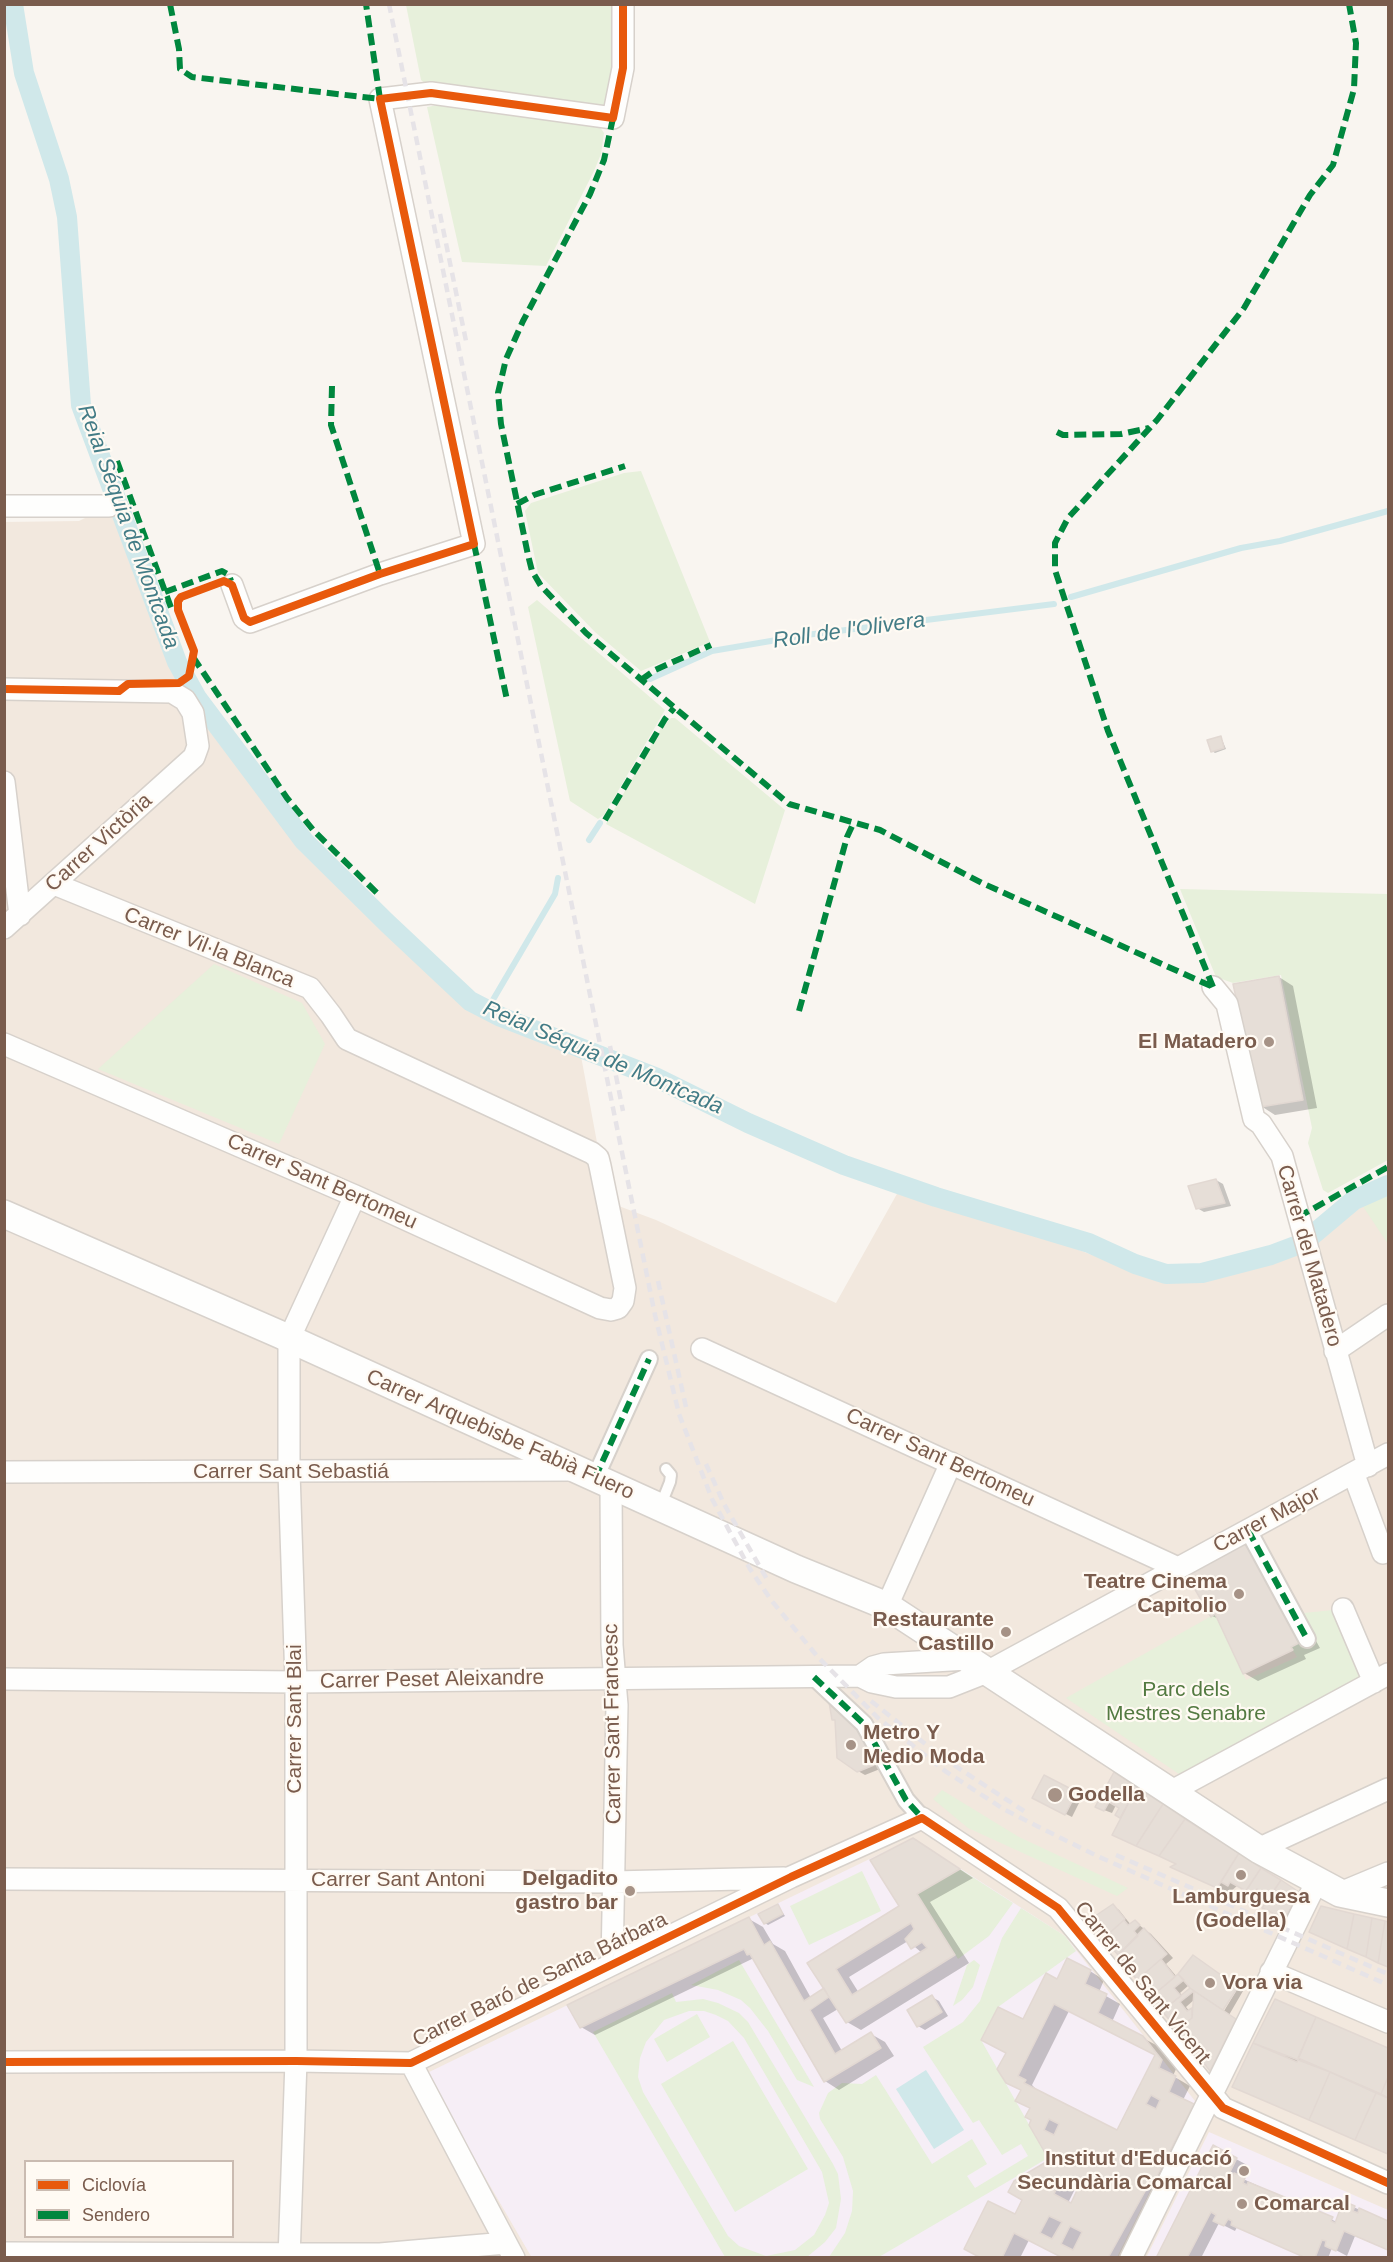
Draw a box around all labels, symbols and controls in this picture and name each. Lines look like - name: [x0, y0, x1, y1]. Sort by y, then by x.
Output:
- water label: Reial Séquia de Montcada: [71, 401, 185, 653]
- water label: Roll de l'Olivera: [771, 607, 927, 655]
- street label: Carrer Victòria: [40, 788, 158, 898]
- street label: Carrer Vil·la Blanca: [120, 902, 298, 994]
- water label: Reial Séquia de Montcada: [479, 995, 727, 1121]
- place label: El Matadero: [1138, 1029, 1257, 1055]
- marker: El Matadero: [1262, 1035, 1276, 1049]
- street label: Carrer Sant Bertomeu: [223, 1129, 421, 1235]
- street label: Carrer del Matadero: [1271, 1162, 1347, 1350]
- street label: Carrer Arquebisbe Fabià Fuero: [362, 1364, 638, 1506]
- street label: Carrer Sant Bertomeu: [842, 1403, 1038, 1513]
- street label: Carrer Sant Sebastiá: [193, 1459, 389, 1485]
- street label: Carrer Major: [1209, 1481, 1325, 1559]
- place label: Teatre Cinema Capitolio: [1084, 1569, 1227, 1619]
- marker: Teatre Cinema Capitolio: [1232, 1587, 1246, 1601]
- place label: Restaurante Castillo: [873, 1607, 994, 1657]
- street label: Carrer Sant Francesc: [599, 1623, 627, 1825]
- marker: Restaurante Castillo: [999, 1625, 1013, 1639]
- street label: Carrer Sant Blai: [282, 1644, 308, 1794]
- street label: Carrer Peset Aleixandre: [320, 1665, 544, 1695]
- park label: Parc dels Mestres Senabre: [1106, 1677, 1266, 1727]
- place label: Metro Y Medio Moda: [863, 1720, 984, 1770]
- marker: Metro Y Medio Moda: [844, 1738, 858, 1752]
- place label: Godella: [1068, 1782, 1145, 1808]
- marker: Godella: [1046, 1786, 1064, 1804]
- place label: Delgadito gastro bar: [515, 1866, 618, 1916]
- street label: Carrer Sant Antoni: [311, 1867, 485, 1893]
- marker: Lamburguesa (Godella): [1234, 1868, 1248, 1882]
- marker: Delgadito gastro bar: [623, 1884, 637, 1898]
- place label: Lamburguesa (Godella): [1172, 1884, 1310, 1934]
- street label: Carrer de Sant Vicent: [1069, 1897, 1215, 2069]
- street label: Carrer Baró de Santa Bárbara: [409, 1907, 671, 2053]
- place label: Vora via: [1222, 1970, 1302, 1996]
- marker: Vora via: [1203, 1976, 1217, 1990]
- place label: Institut d'Educació Secundària Comarcal: [1017, 2146, 1232, 2196]
- legend: [24, 2160, 234, 2238]
- marker: Institut d'Educació Secundària Comarcal: [1237, 2164, 1251, 2178]
- text: Ciclovía: [82, 2175, 146, 2195]
- place label: Comarcal: [1254, 2191, 1350, 2217]
- marker: Comarcal: [1235, 2197, 1249, 2211]
- text: Sendero: [82, 2205, 150, 2225]

